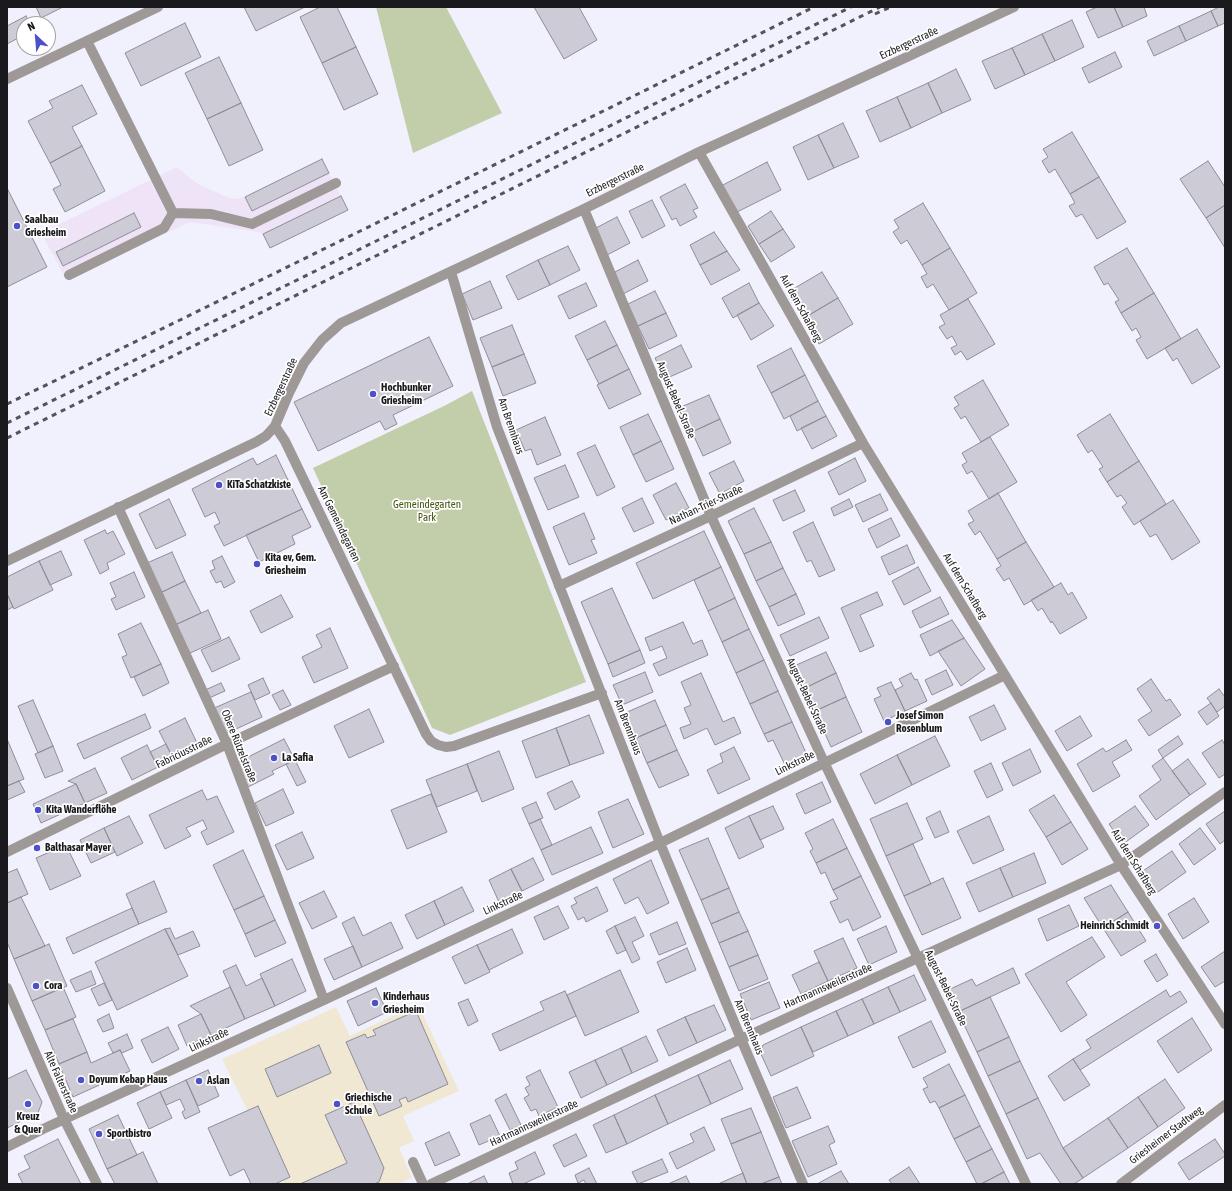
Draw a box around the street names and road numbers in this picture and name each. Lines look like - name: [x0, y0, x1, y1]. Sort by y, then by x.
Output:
- street label: Erzbergerstraße: [878, 24, 940, 62]
- street label: Erzbergerstraße: [584, 160, 646, 200]
- street label: Auf dem Schafberg: [777, 272, 825, 344]
- street label: Erzbergerstraße: [262, 356, 300, 418]
- street label: August-Bebel-Straße: [654, 359, 698, 441]
- street label: Am Brennhaus: [495, 396, 527, 456]
- street label: Nathan-Trier-Straße: [667, 482, 745, 528]
- street label: Am Gemeindegarten: [315, 484, 363, 564]
- street label: Auf dem Schafberg: [940, 550, 990, 622]
- street label: August-Bebel-Straße: [784, 656, 830, 736]
- street label: Am Brennhaus: [611, 697, 645, 757]
- street label: Obere Rützelstraße: [218, 708, 260, 784]
- street label: Fabriciusstraße: [153, 733, 215, 771]
- street label: Linkstraße: [773, 748, 817, 778]
- street label: Auf dem Schafberg: [1109, 827, 1159, 897]
- street label: Linkstraße: [481, 888, 525, 918]
- street label: August-Bebel-Straße: [922, 948, 970, 1028]
- street label: Hartmannsweilerstraße: [782, 960, 874, 1012]
- street label: Am Brennhaus: [731, 997, 767, 1057]
- street label: Linkstraße: [187, 1025, 231, 1055]
- street label: Alte Falterstraße: [41, 1049, 81, 1115]
- street label: Hartmannsweilerstraße: [488, 1097, 580, 1149]
- street label: Griesheimer Stadtweg: [1127, 1103, 1205, 1167]

